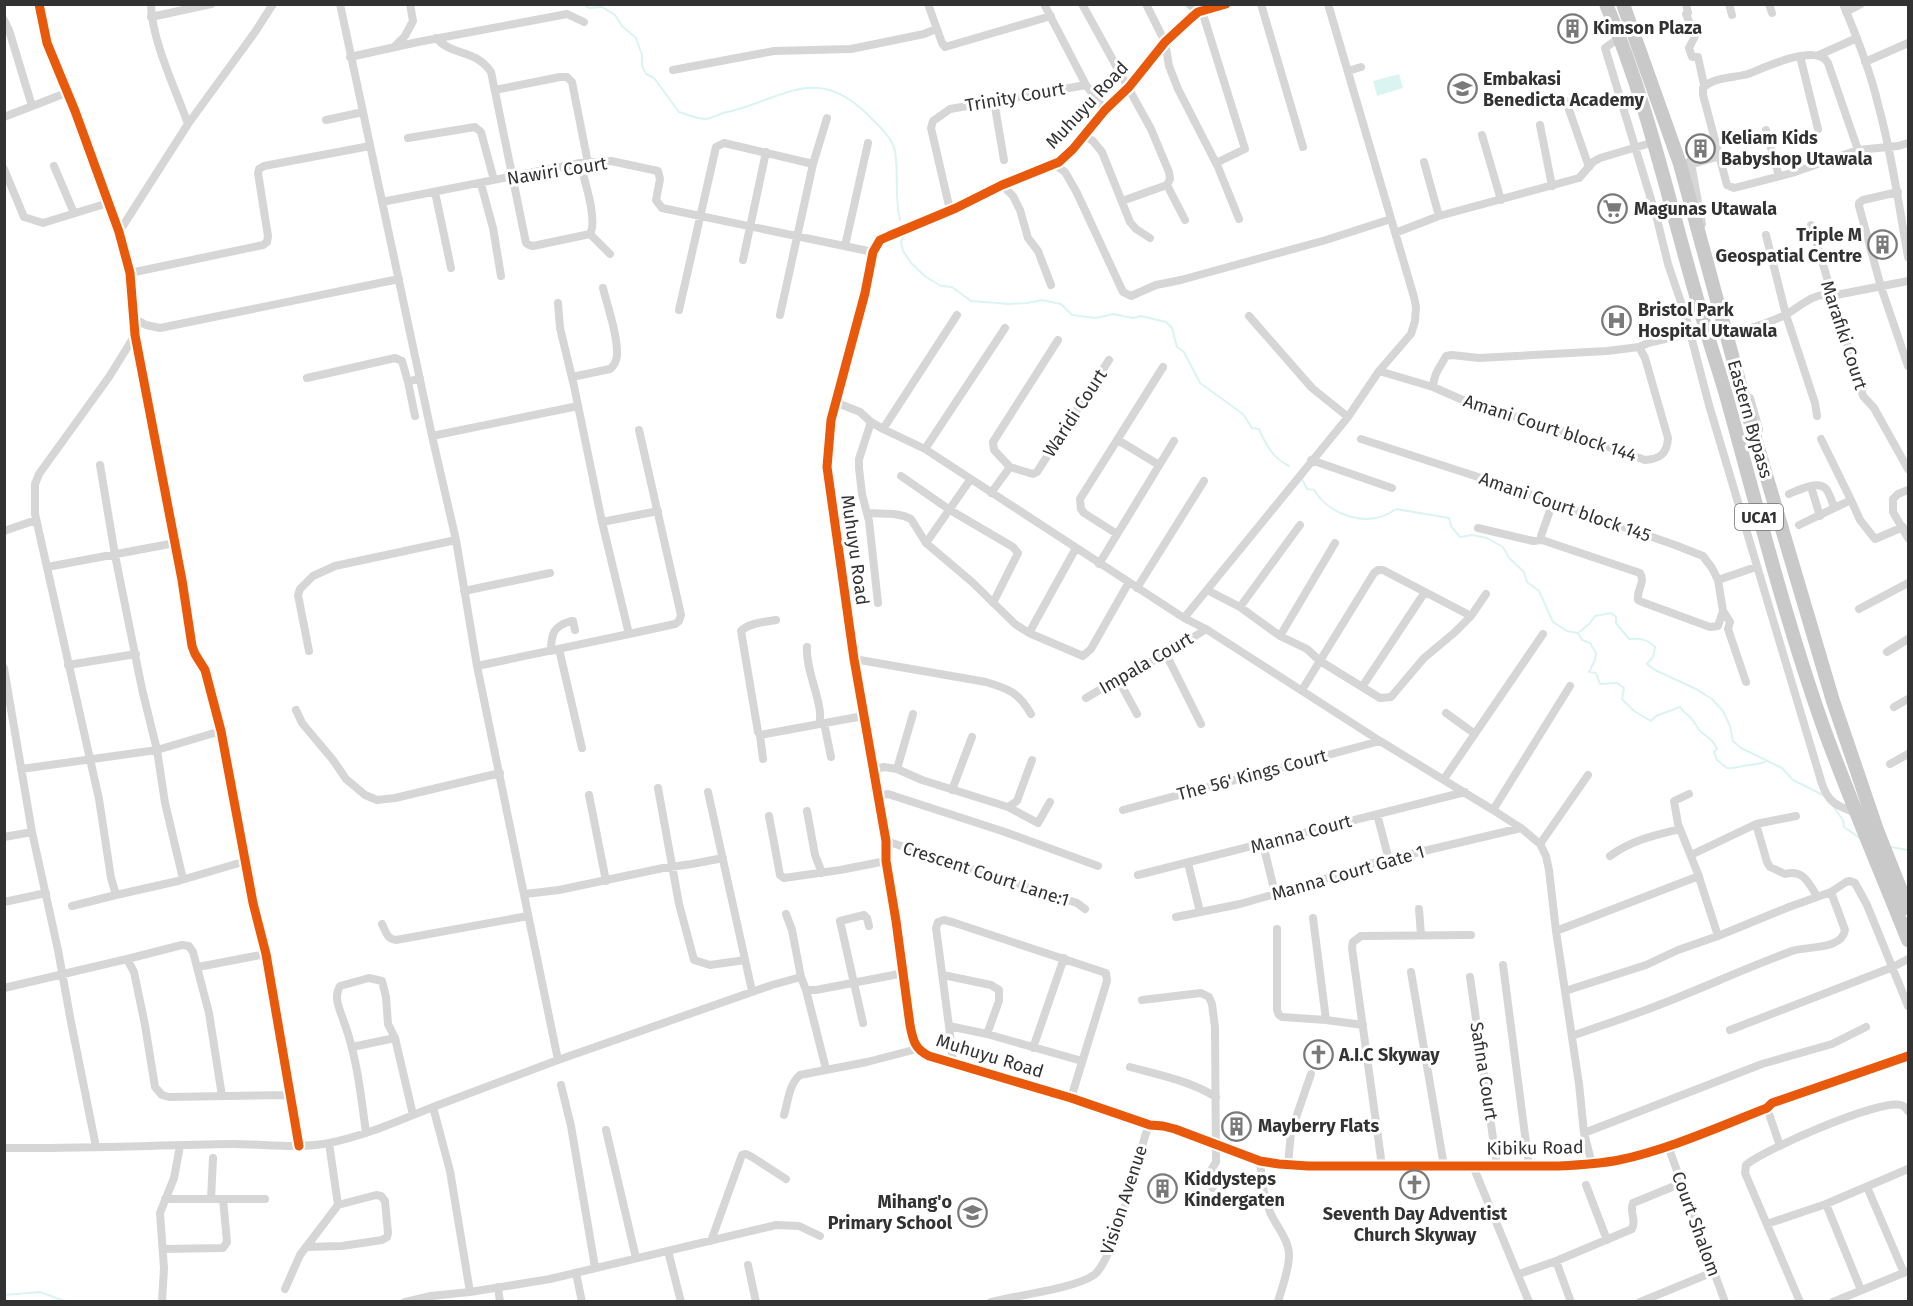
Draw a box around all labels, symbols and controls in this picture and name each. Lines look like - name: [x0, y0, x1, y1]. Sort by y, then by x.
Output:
- building icon: Kimson Plaza: [1556, 12, 1588, 44]
- place label: Kimson Plaza: [1593, 17, 1702, 39]
- street label: Muhuyu Road: [1041, 57, 1133, 153]
- place label: Embakasi Benedicta Academy: [1483, 68, 1644, 111]
- school or university icon: Embakasi Benedicta Academy: [1446, 73, 1478, 105]
- street label: Trinity Court: [964, 77, 1067, 117]
- place label: Keliam Kids Babyshop Utawala: [1721, 127, 1873, 170]
- building icon: Keliam Kids Babyshop Utawala: [1684, 132, 1716, 164]
- street label: Nawiri Court: [505, 152, 609, 190]
- supermarket icon: Magunas Utawala: [1597, 193, 1629, 225]
- place label: Magunas Utawala: [1634, 198, 1777, 220]
- place label: Triple M Geospatial Centre: [1716, 224, 1862, 267]
- building icon: Triple M Geospatial Centre: [1867, 229, 1899, 261]
- street label: Marafiki Court: [1816, 278, 1872, 393]
- place label: Bristol Park Hospital Utawala: [1638, 299, 1777, 342]
- hospital icon: Bristol Park Hospital Utawala: [1601, 304, 1633, 336]
- street label: Eastern Bypass: [1723, 357, 1777, 481]
- street label: Waridi Court: [1038, 364, 1112, 461]
- street label: Amani Court block 144: [1461, 390, 1640, 467]
- street label: Amani Court block 145: [1476, 467, 1654, 547]
- street label: Muhuyu Road: [836, 493, 874, 607]
- road number: UCA1: [1735, 504, 1783, 530]
- street label: Impala Court: [1095, 627, 1197, 699]
- street label: The 56' Kings Court: [1175, 744, 1330, 806]
- street label: Manna Court: [1248, 810, 1354, 858]
- street label: Crescent Court Lane:1: [900, 837, 1072, 911]
- street label: Manna Court Gate 1: [1269, 841, 1427, 905]
- street label: Safina Court: [1465, 1020, 1503, 1122]
- street label: Muhuyu Road: [934, 1029, 1046, 1083]
- church icon: A.I.C Skyway: [1302, 1039, 1334, 1071]
- place label: A.I.C Skyway: [1338, 1044, 1440, 1066]
- building icon: Mayberry Flats: [1221, 1110, 1253, 1142]
- place label: Mayberry Flats: [1258, 1115, 1379, 1137]
- street label: Kibiku Road: [1486, 1136, 1584, 1160]
- street label: Vision Avenue: [1096, 1142, 1152, 1258]
- place label: Kiddysteps Kindergaten: [1184, 1168, 1285, 1211]
- church icon: Seventh Day Adventist Church Skyway: [1399, 1169, 1431, 1201]
- street label: Court Shalom: [1667, 1169, 1725, 1279]
- building icon: Kiddysteps Kindergaten: [1147, 1173, 1179, 1205]
- place label: Mihang'o Primary School: [828, 1191, 953, 1234]
- school or university icon: Mihang'o Primary School: [957, 1196, 989, 1228]
- place label: Seventh Day Adventist Church Skyway: [1323, 1203, 1508, 1246]

